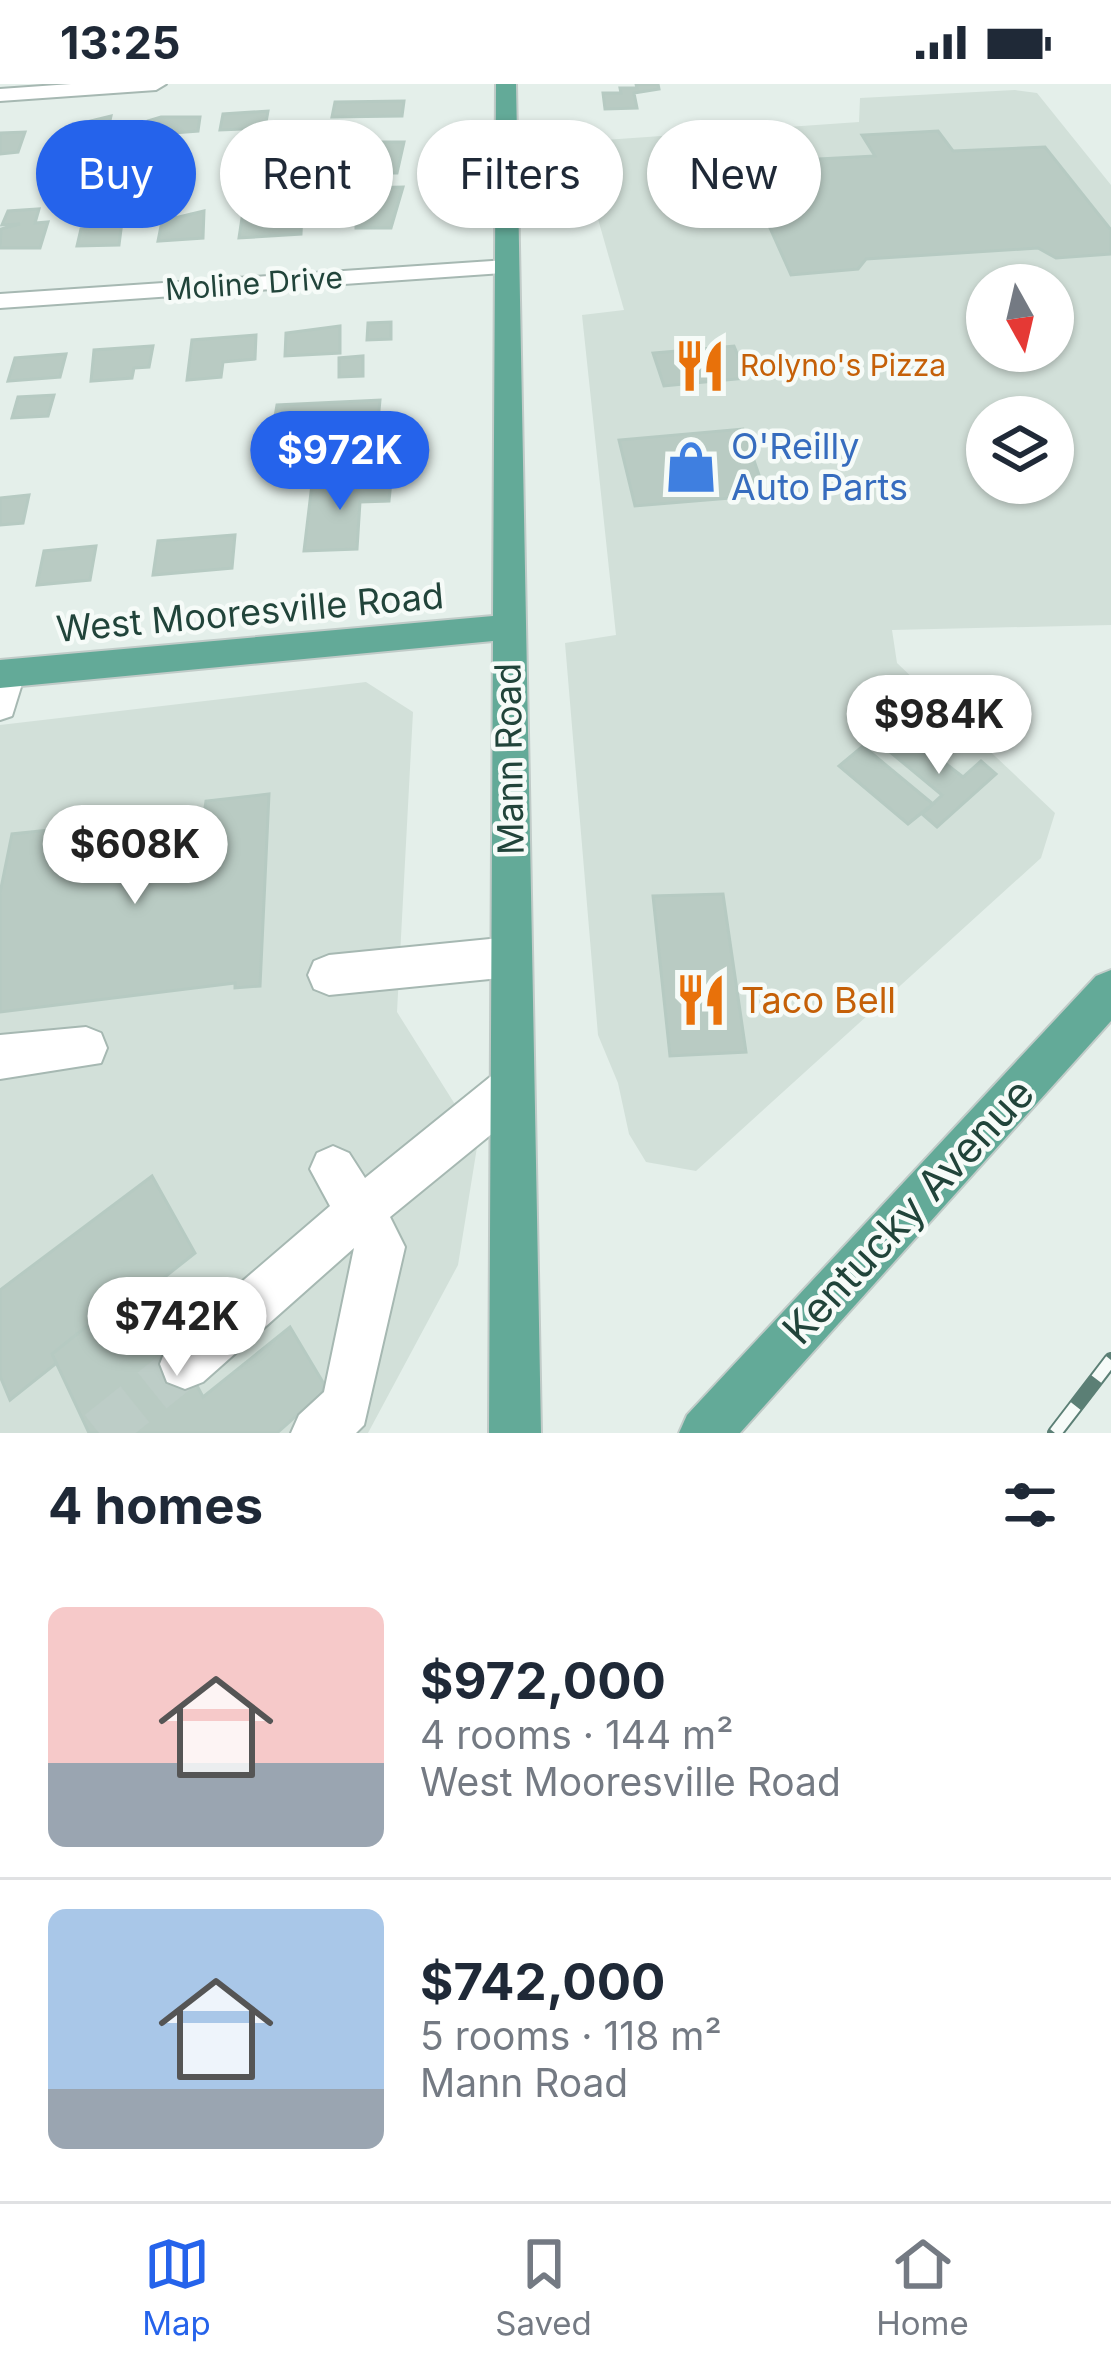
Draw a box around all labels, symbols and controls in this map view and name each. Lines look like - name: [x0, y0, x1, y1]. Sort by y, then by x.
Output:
- text: 13:25: [60, 15, 181, 70]
- chip: Buy: [36, 120, 196, 228]
- chip: Rent: [220, 120, 393, 228]
- chip: Filters: [417, 120, 623, 228]
- chip: New: [647, 120, 821, 228]
- street label: Moline Drive: [164, 259, 344, 307]
- north arrow: [966, 264, 1074, 372]
- map controls: [966, 264, 1074, 504]
- restaurant icon: Rolyno's Pizza: [671, 337, 729, 395]
- place label: Rolyno's Pizza: [740, 347, 946, 383]
- button: layers: [966, 396, 1074, 504]
- pin: $972K: [256, 411, 424, 513]
- place label: O'Reilly Auto Parts: [731, 424, 908, 509]
- text: $972K: [277, 426, 403, 473]
- shop icon: O'Reilly Auto Parts: [662, 438, 720, 496]
- street label: West Mooresville Road: [55, 573, 445, 651]
- street label: Mann Road: [485, 663, 533, 855]
- pin: $984K: [855, 675, 1023, 777]
- text: $984K: [874, 690, 1004, 737]
- pin: $608K: [51, 805, 219, 907]
- text: $608K: [70, 820, 200, 867]
- restaurant icon: Taco Bell: [672, 971, 730, 1029]
- place label: Taco Bell: [741, 978, 896, 1022]
- street label: Kentucky Avenue: [772, 1067, 1044, 1354]
- pin: $742K: [93, 1277, 261, 1379]
- text: $742K: [115, 1292, 239, 1339]
- icon: filters: [997, 1472, 1063, 1538]
- text: 4 homes: [48, 1475, 263, 1536]
- text: $972,000: [420, 1650, 666, 1711]
- icon: home: [144, 1655, 288, 1799]
- text: 4 rooms · 144 m²: [420, 1711, 734, 1758]
- text: West Mooresville Road: [420, 1758, 841, 1805]
- text: $742,000: [420, 1951, 665, 2012]
- icon: home: [144, 1957, 288, 2101]
- text: 5 rooms · 118 m²: [420, 2012, 722, 2059]
- text: Mann Road: [420, 2059, 628, 2106]
- tab: Map: [142, 2231, 211, 2343]
- tab: Saved: [495, 2231, 592, 2343]
- tab: Home: [876, 2231, 969, 2343]

